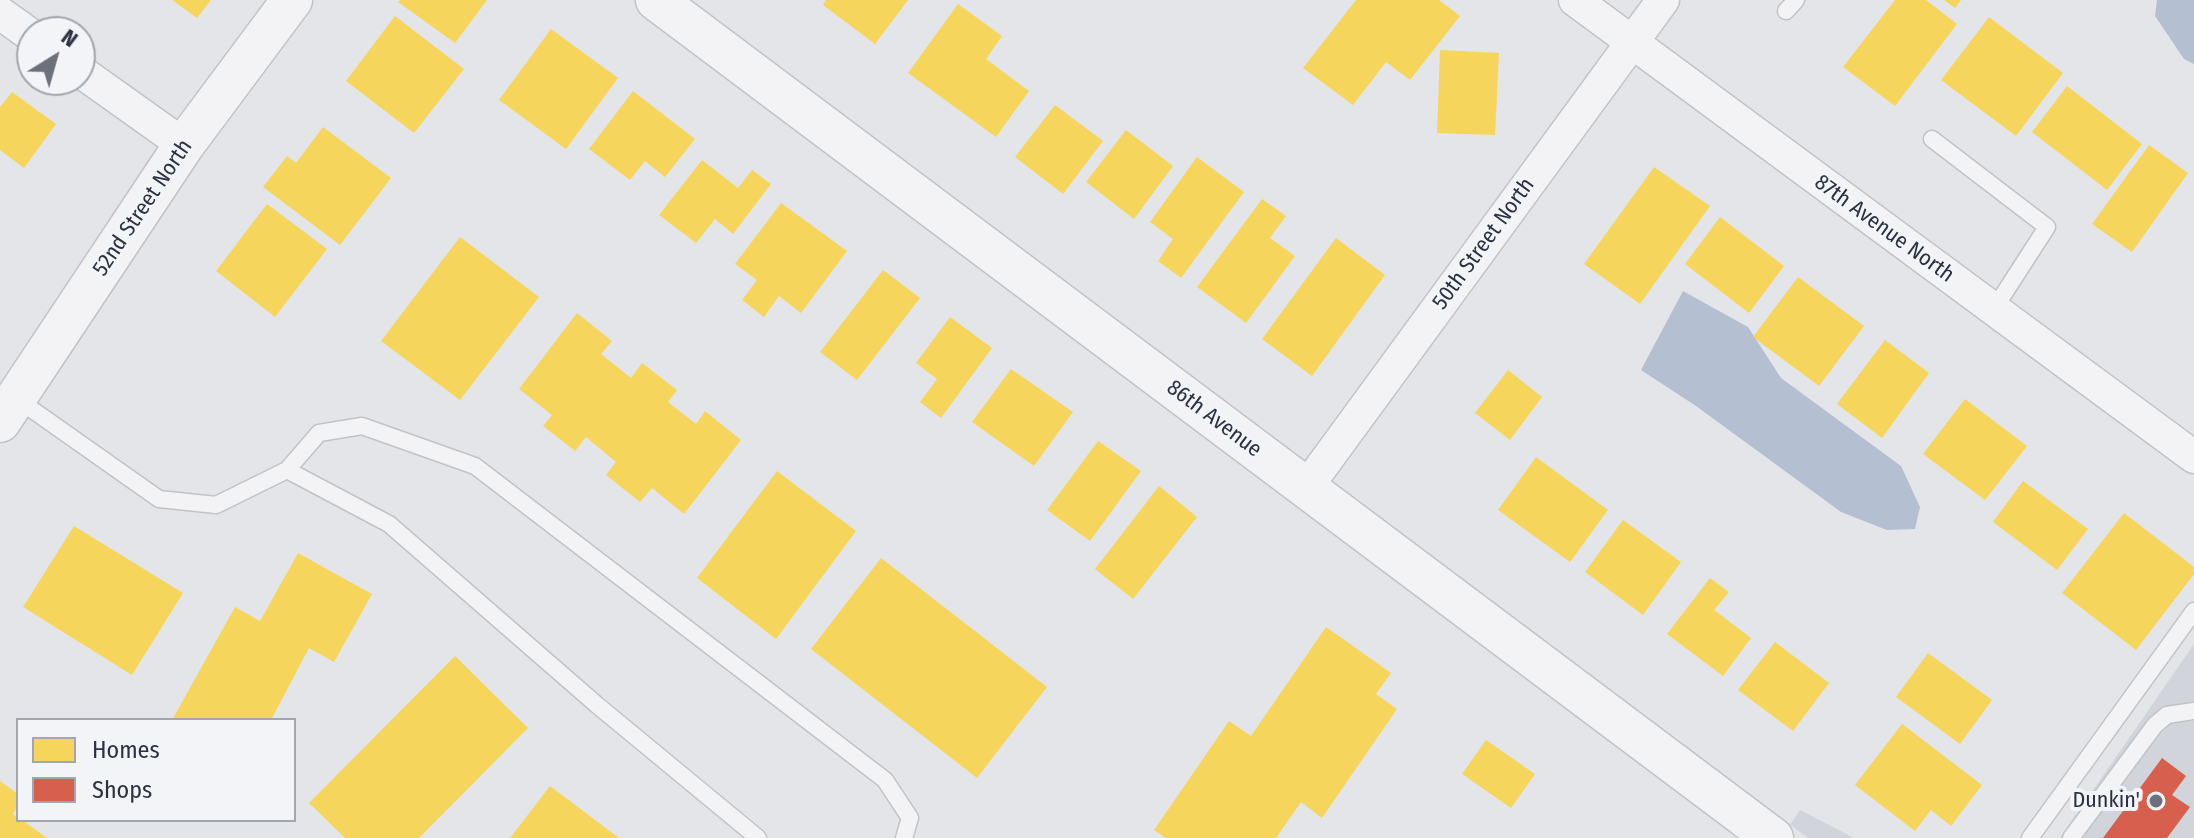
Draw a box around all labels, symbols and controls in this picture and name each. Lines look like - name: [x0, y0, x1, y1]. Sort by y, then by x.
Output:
- north arrow: [16, 16, 96, 96]
- text: N: [56, 23, 83, 53]
- street label: 52nd Street North: [88, 135, 198, 281]
- street label: 87th Avenue North: [1809, 169, 1959, 289]
- street label: 50th Street North: [1427, 173, 1541, 315]
- street label: 86th Avenue: [1161, 375, 1267, 463]
- legend: [16, 718, 296, 822]
- text: Homes: [92, 736, 160, 764]
- text: Shops: [92, 776, 152, 804]
- place label: Dunkin': [2073, 788, 2140, 814]
- marker: Dunkin': [2147, 792, 2165, 810]

